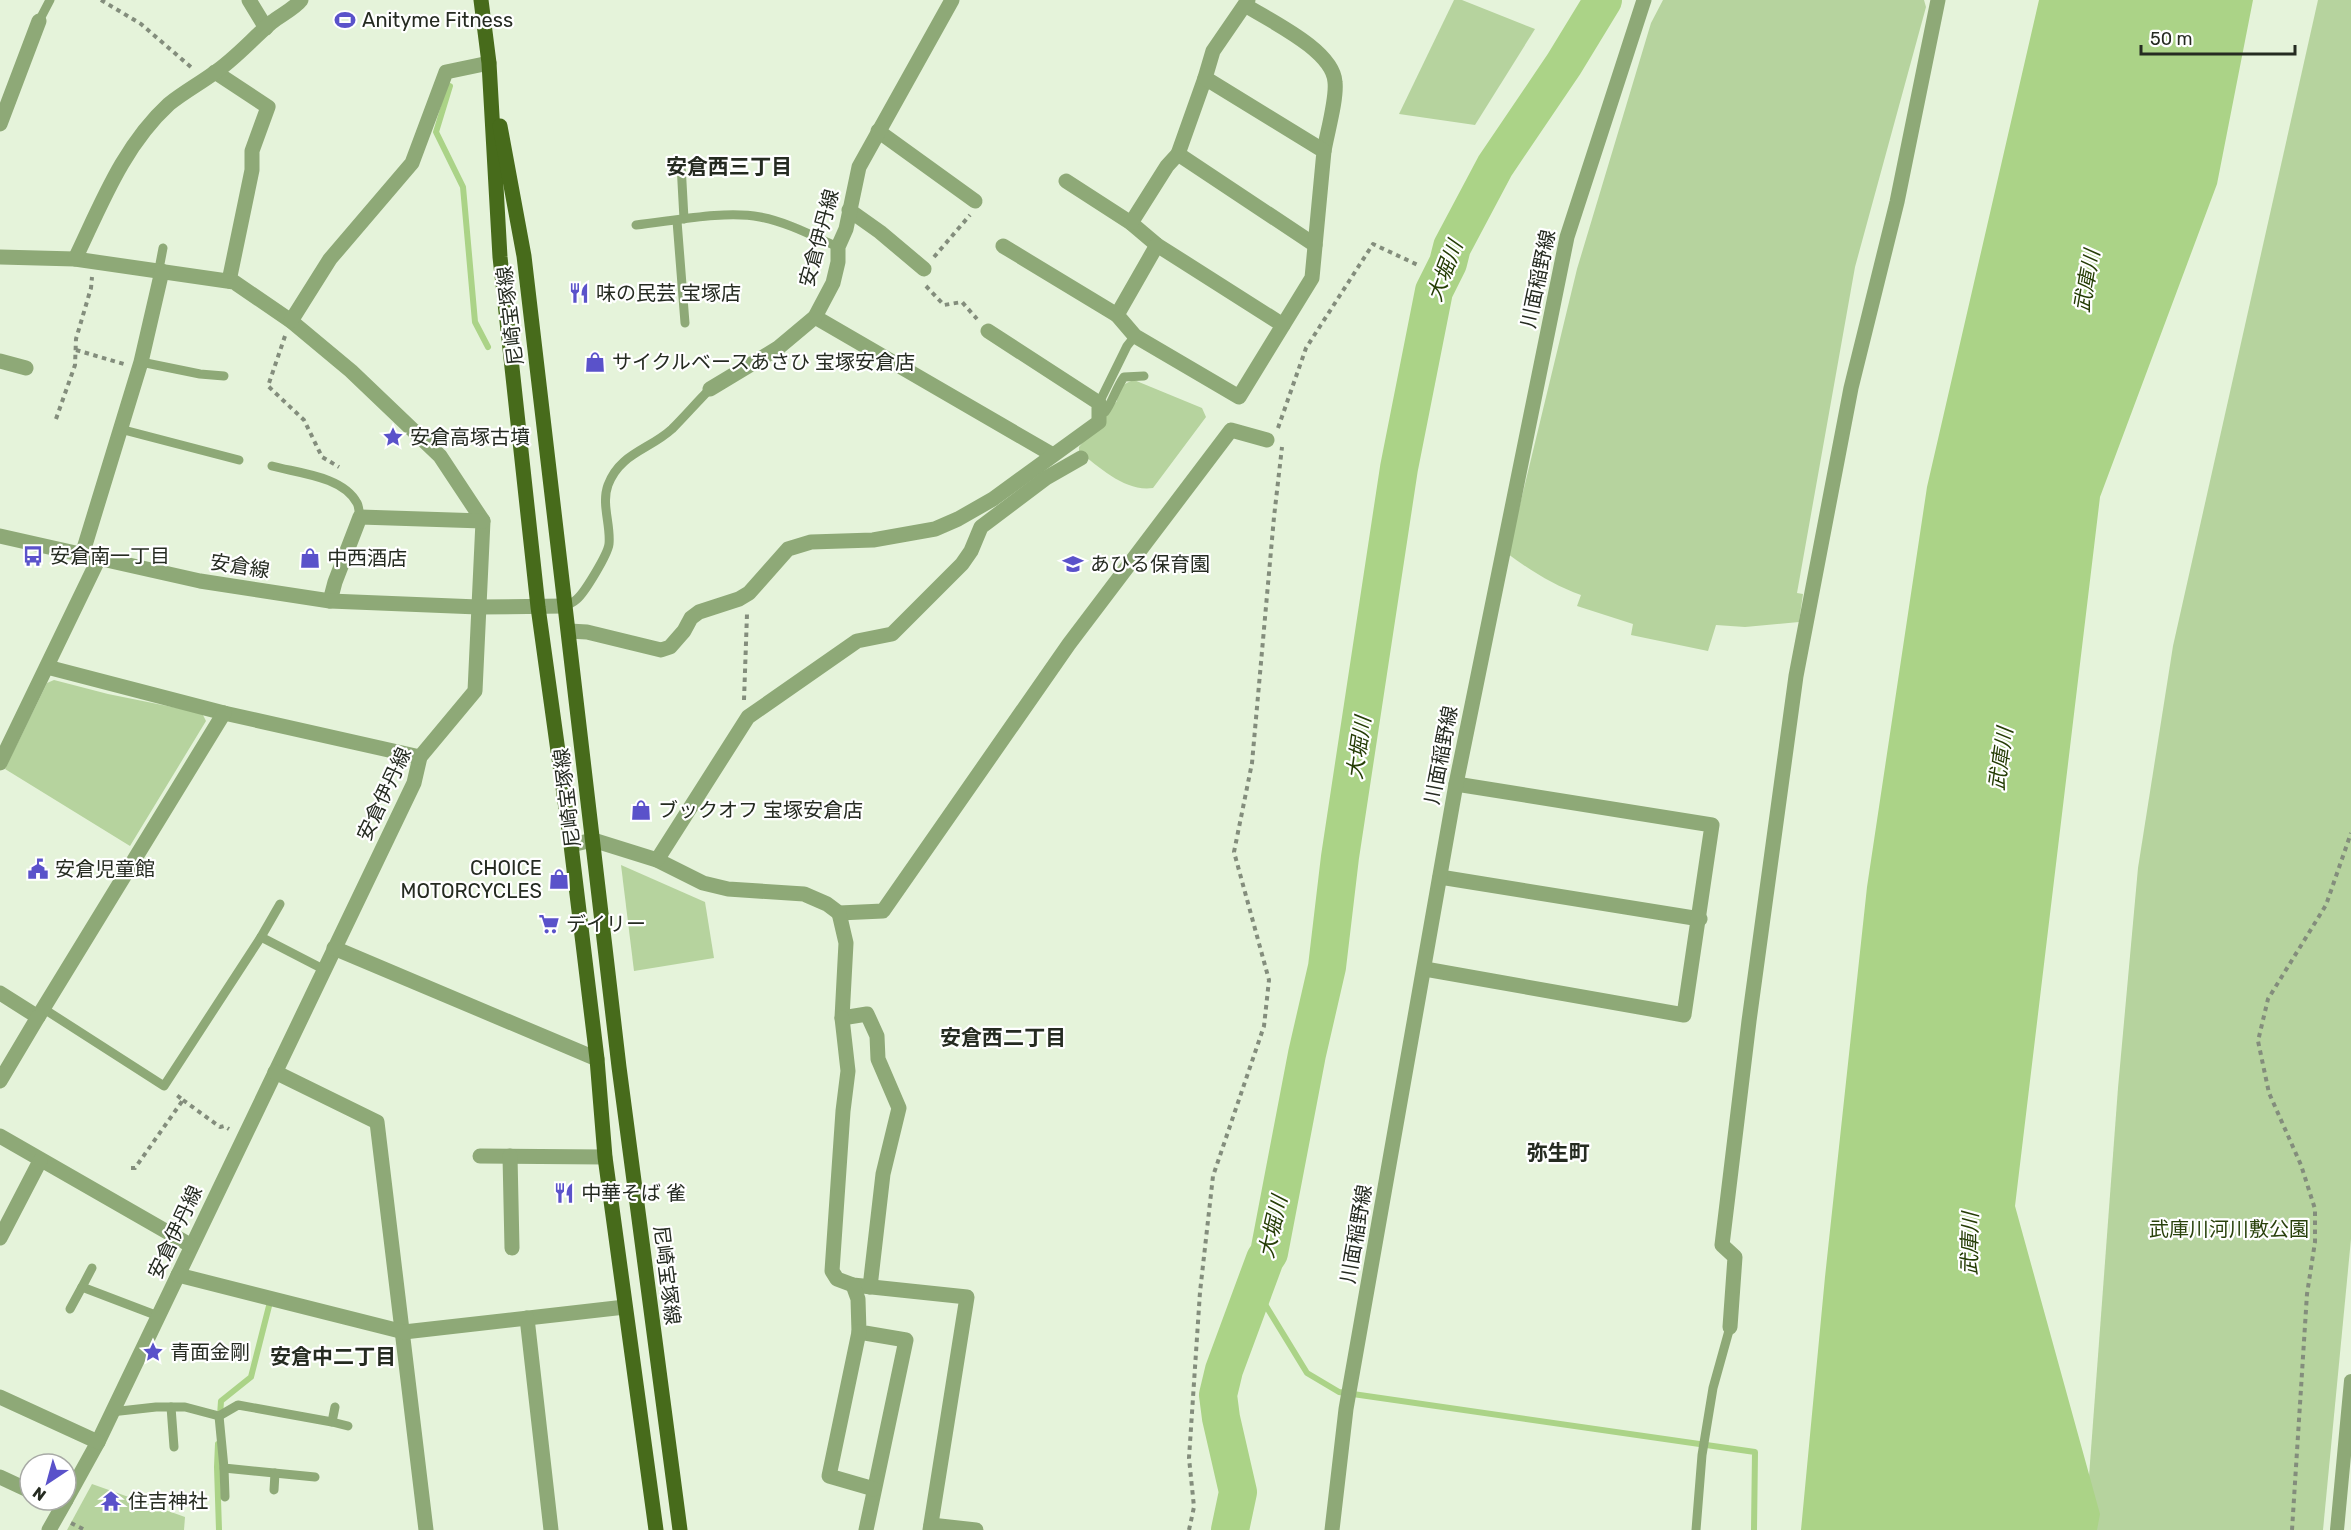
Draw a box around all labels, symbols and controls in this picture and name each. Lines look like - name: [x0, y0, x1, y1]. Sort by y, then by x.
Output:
- sports icon: Anityme Fitness: [333, 8, 357, 32]
- place label: Anityme Fitness: [362, 8, 513, 32]
- scale bar: [2141, 18, 2296, 56]
- text: 50 m: [2150, 28, 2193, 50]
- district label: 安倉西三丁目: [666, 154, 792, 179]
- street label: 安倉伊丹線: [794, 187, 844, 289]
- street label: 川面稲野線: [1516, 228, 1560, 330]
- water label: 大堀川: [1422, 235, 1468, 305]
- water label: 武庫川: [2069, 246, 2105, 314]
- street label: 尼崎宝塚線: [492, 265, 528, 367]
- restaurant icon: 味の民芸 宝塚店: [567, 281, 591, 305]
- place label: 味の民芸 宝塚店: [596, 281, 741, 305]
- shop icon: サイクルベースあさひ 宝塚安倉店: [583, 350, 607, 374]
- place label: サイクルベースあさひ 宝塚安倉店: [612, 350, 915, 374]
- place icon: 安倉高塚古墳: [381, 425, 405, 449]
- place label: 安倉高塚古墳: [410, 425, 530, 449]
- bus stop icon: 安倉南一丁目: [21, 544, 45, 568]
- place label: 安倉南一丁目: [50, 544, 170, 568]
- shop icon: 中西酒店: [298, 546, 322, 570]
- place label: 中西酒店: [327, 546, 407, 570]
- street label: 安倉線: [208, 549, 272, 583]
- school or university icon: あひる保育園: [1061, 552, 1085, 576]
- place label: あひる保育園: [1090, 552, 1210, 576]
- street label: 川面稲野線: [1420, 704, 1462, 806]
- water label: 大堀川: [1342, 713, 1376, 781]
- water label: 武庫川: [1984, 724, 2018, 792]
- street label: 安倉伊丹線: [352, 744, 416, 844]
- street label: 尼崎宝塚線: [549, 747, 585, 849]
- shop icon: ブックオフ 宝塚安倉店: [629, 798, 653, 822]
- place label: ブックオフ 宝塚安倉店: [658, 798, 863, 822]
- place label: CHOICE MOTORCYCLES: [401, 856, 542, 903]
- public building icon: 安倉児童館: [26, 857, 50, 881]
- place label: 安倉児童館: [55, 857, 155, 881]
- shop icon: CHOICE MOTORCYCLES: [547, 867, 571, 891]
- supermarket icon: デイリー: [537, 912, 561, 936]
- place label: デイリー: [566, 912, 646, 936]
- district label: 安倉西二丁目: [940, 1025, 1066, 1050]
- district label: 弥生町: [1527, 1140, 1590, 1165]
- restaurant icon: 中華そば 雀: [552, 1181, 576, 1205]
- place label: 中華そば 雀: [581, 1181, 686, 1205]
- street label: 安倉伊丹線: [143, 1182, 207, 1282]
- street label: 川面稲野線: [1335, 1183, 1377, 1285]
- water label: 大堀川: [1253, 1191, 1292, 1260]
- water label: 武庫川: [1956, 1210, 1983, 1276]
- park label: 武庫川河川敷公園: [2149, 1217, 2309, 1241]
- street label: 尼崎宝塚線: [649, 1224, 685, 1326]
- place icon: 青面金剛: [141, 1340, 165, 1364]
- place label: 青面金剛: [170, 1340, 250, 1364]
- district label: 安倉中二丁目: [270, 1344, 396, 1369]
- north arrow: [18, 1452, 78, 1512]
- text: N: [29, 1483, 50, 1505]
- temple icon: 住吉神社: [99, 1489, 123, 1513]
- place label: 住吉神社: [128, 1489, 208, 1513]

